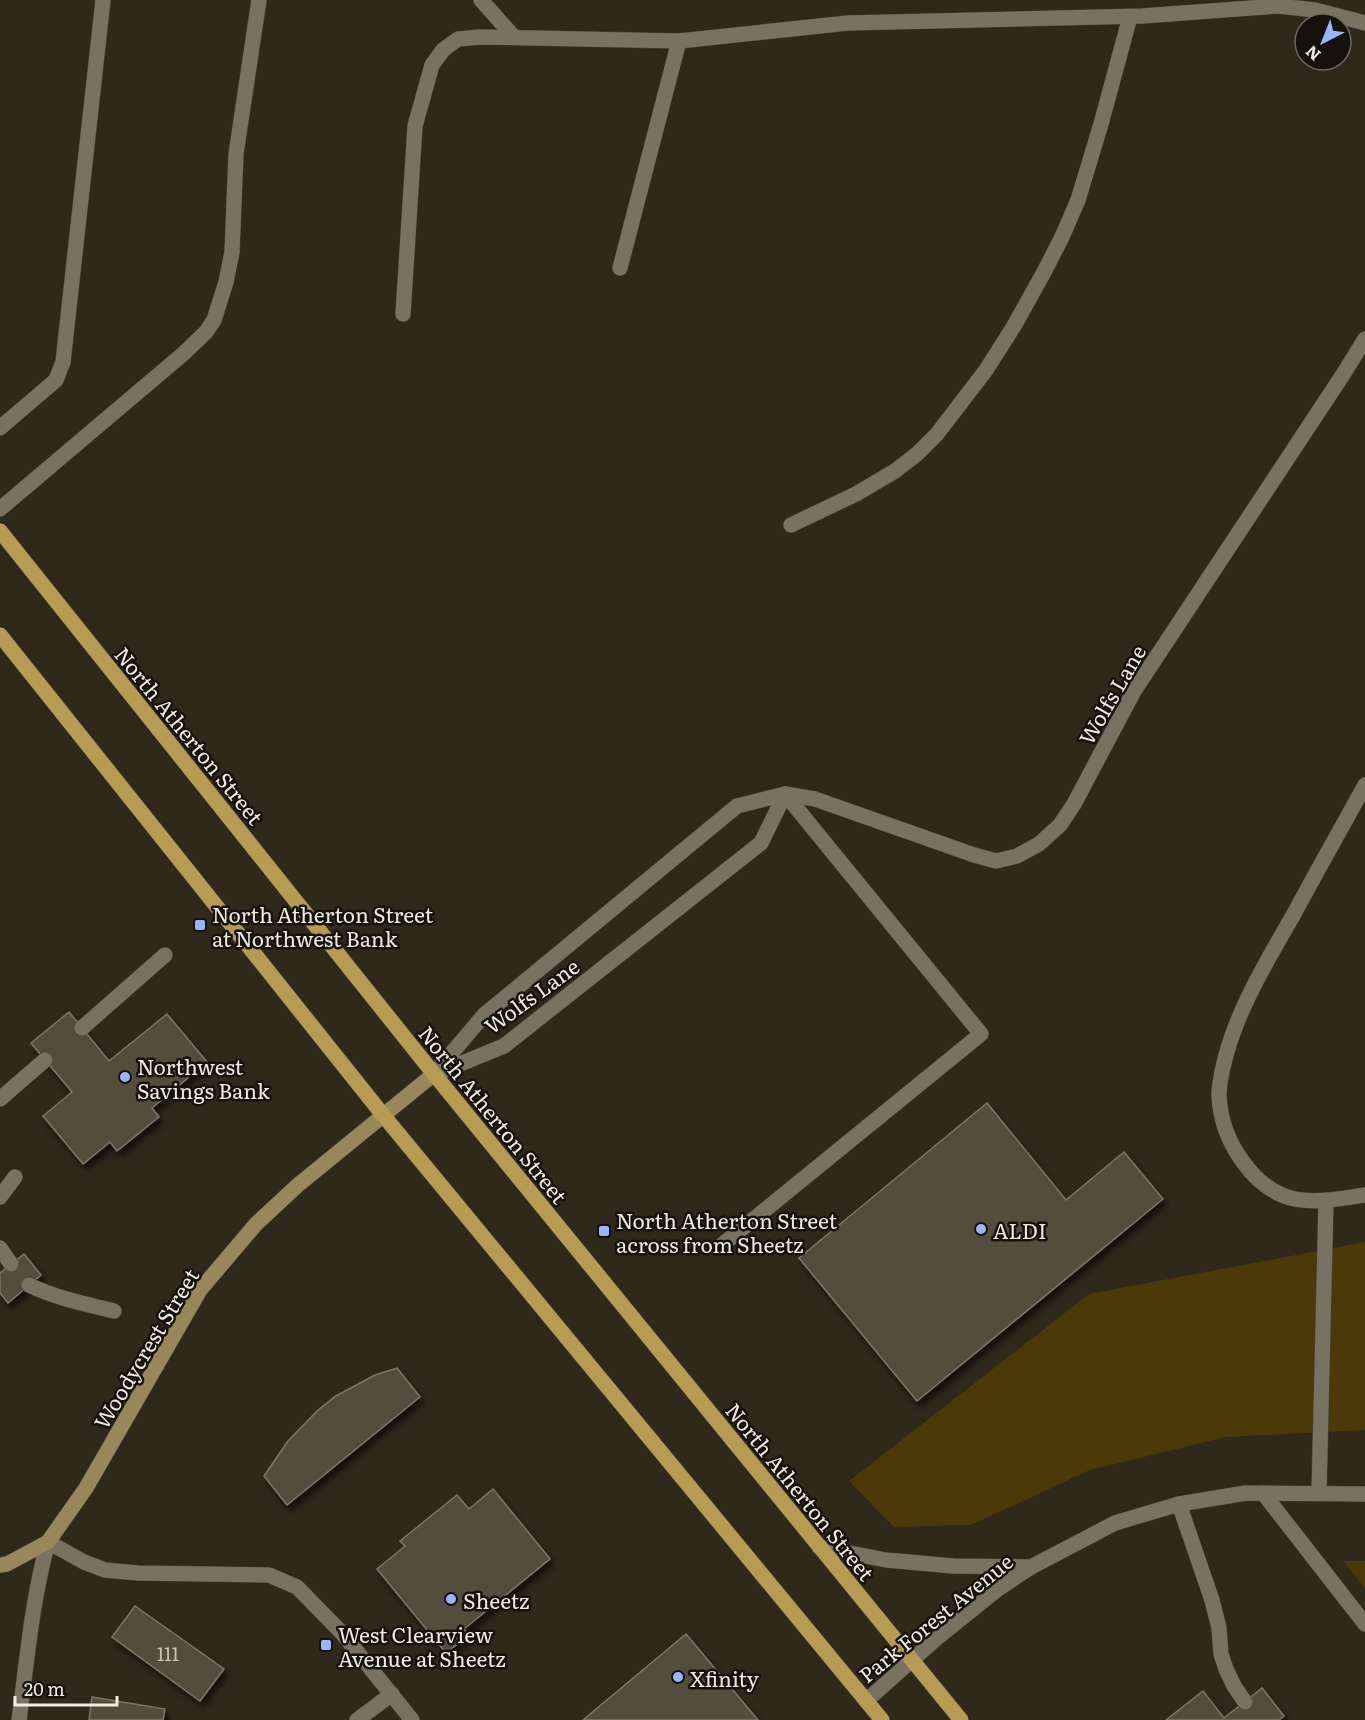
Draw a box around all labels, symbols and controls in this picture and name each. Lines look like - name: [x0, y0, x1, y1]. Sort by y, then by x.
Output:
- north arrow: [1293, 12, 1353, 72]
- text: N: [1299, 40, 1325, 67]
- street label: Wolfs Lane: [1070, 638, 1152, 750]
- street label: North Atherton Street: [108, 639, 272, 831]
- place label: North Atherton Street at Northwest Bank: [212, 898, 434, 953]
- marker: North Atherton Street at Northwest Bank: [193, 918, 207, 932]
- street label: Wolfs Lane: [477, 950, 585, 1040]
- street label: North Atherton Street: [412, 1018, 576, 1210]
- place label: Northwest Savings Bank: [137, 1050, 270, 1105]
- marker: Northwest Savings Bank: [118, 1070, 132, 1084]
- place label: North Atherton Street across from Sheetz: [616, 1204, 838, 1259]
- place label: ALDI: [993, 1214, 1046, 1245]
- marker: ALDI: [974, 1222, 988, 1236]
- marker: North Atherton Street across from Sheetz: [597, 1224, 611, 1238]
- street label: Woodycrest Street: [85, 1261, 205, 1434]
- street label: North Atherton Street: [719, 1395, 883, 1587]
- street label: Park Forest Avenue: [851, 1545, 1019, 1689]
- place label: Sheetz: [463, 1584, 530, 1615]
- marker: Sheetz: [444, 1592, 458, 1606]
- place label: West Clearview Avenue at Sheetz: [338, 1618, 506, 1673]
- marker: West Clearview Avenue at Sheetz: [319, 1638, 333, 1652]
- house number: 111: [157, 1640, 179, 1667]
- place label: Xfinity: [690, 1662, 760, 1693]
- scale bar: [15, 1669, 117, 1707]
- marker: Xfinity: [671, 1670, 685, 1684]
- text: 20 m: [24, 1675, 65, 1702]

